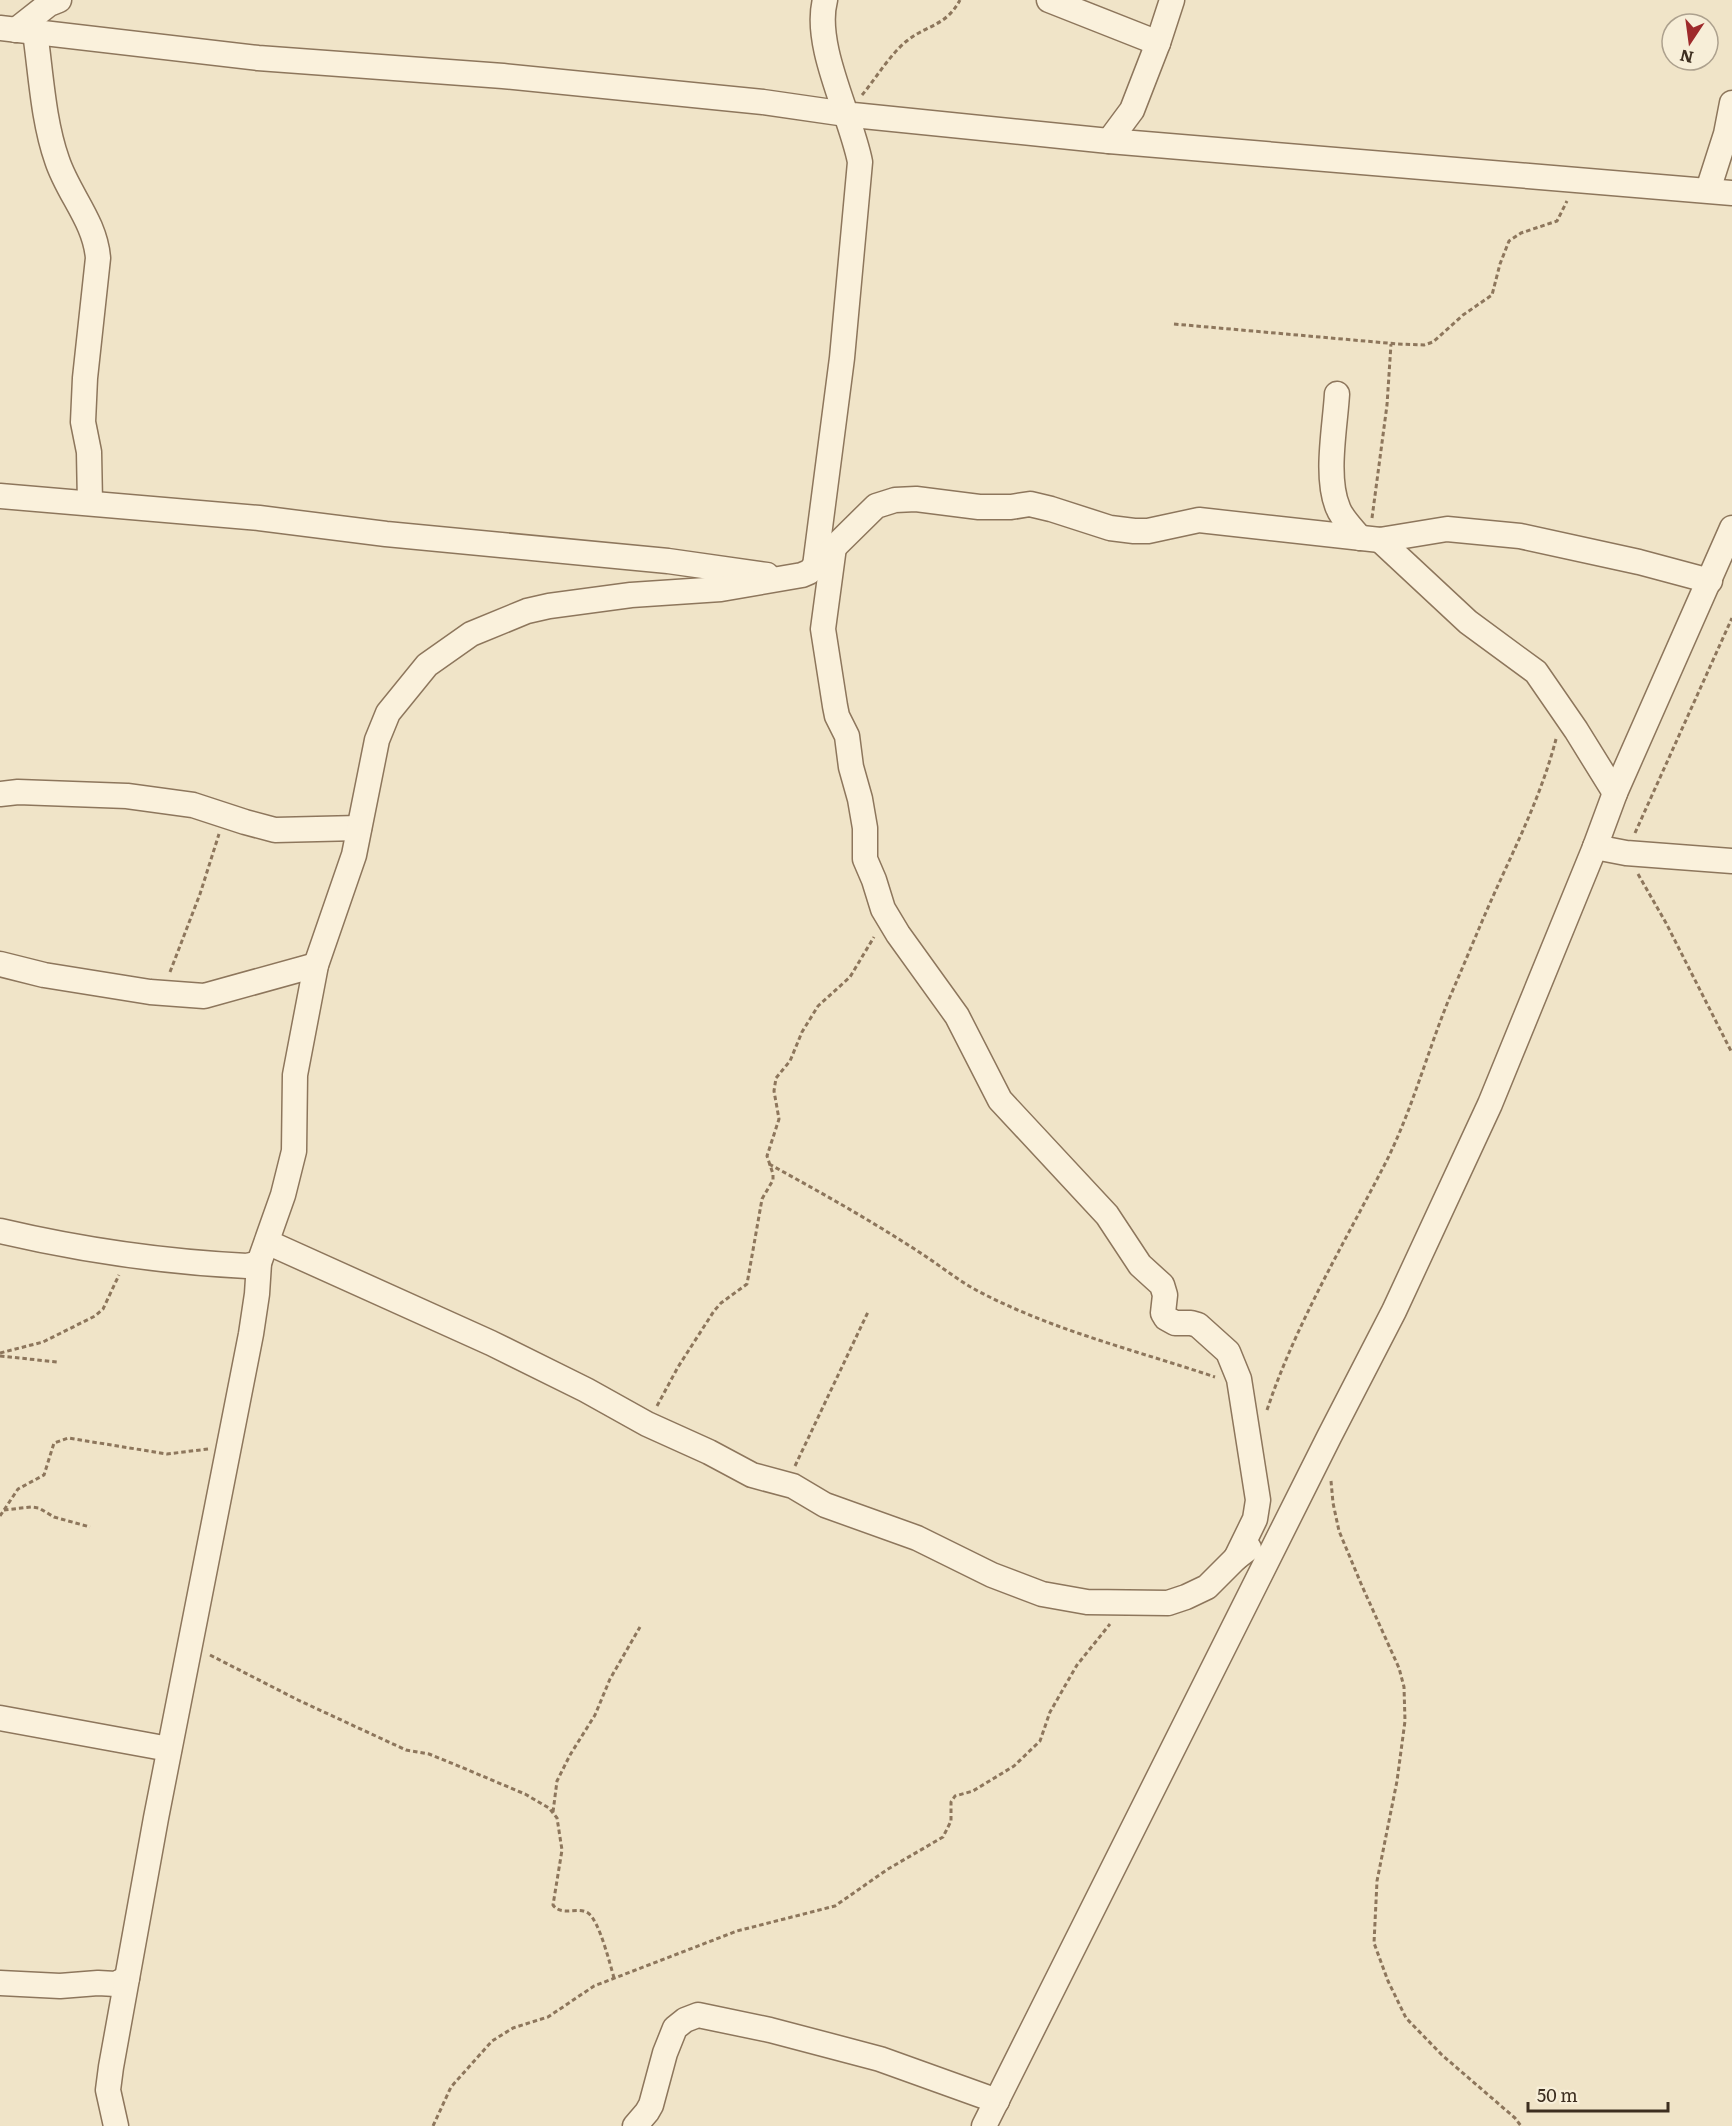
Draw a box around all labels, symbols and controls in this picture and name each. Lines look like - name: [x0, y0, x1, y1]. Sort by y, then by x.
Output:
- north arrow: [1660, 12, 1720, 72]
- text: N: [1677, 44, 1696, 71]
- scale bar: [1528, 2075, 1668, 2113]
- text: 50 m: [1537, 2081, 1578, 2108]

